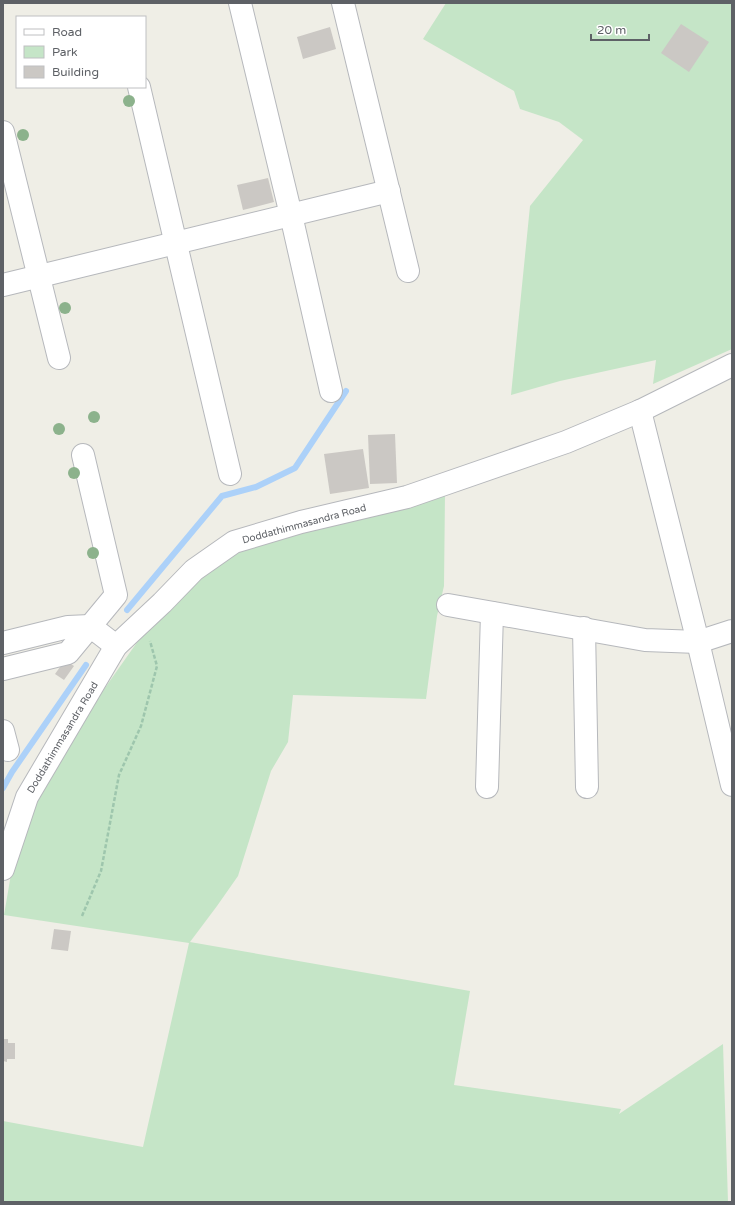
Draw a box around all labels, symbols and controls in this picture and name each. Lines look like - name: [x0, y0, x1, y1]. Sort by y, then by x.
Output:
- legend: [16, 16, 146, 88]
- scale bar: [591, 16, 649, 42]
- text: 20 m: [597, 23, 626, 37]
- text: Road: [52, 25, 82, 39]
- text: Park: [52, 45, 78, 59]
- text: Building: [52, 65, 99, 79]
- street label: Doddathimmasandra Road: [241, 502, 368, 546]
- street label: Doddathimmasandra Road: [25, 680, 101, 795]

